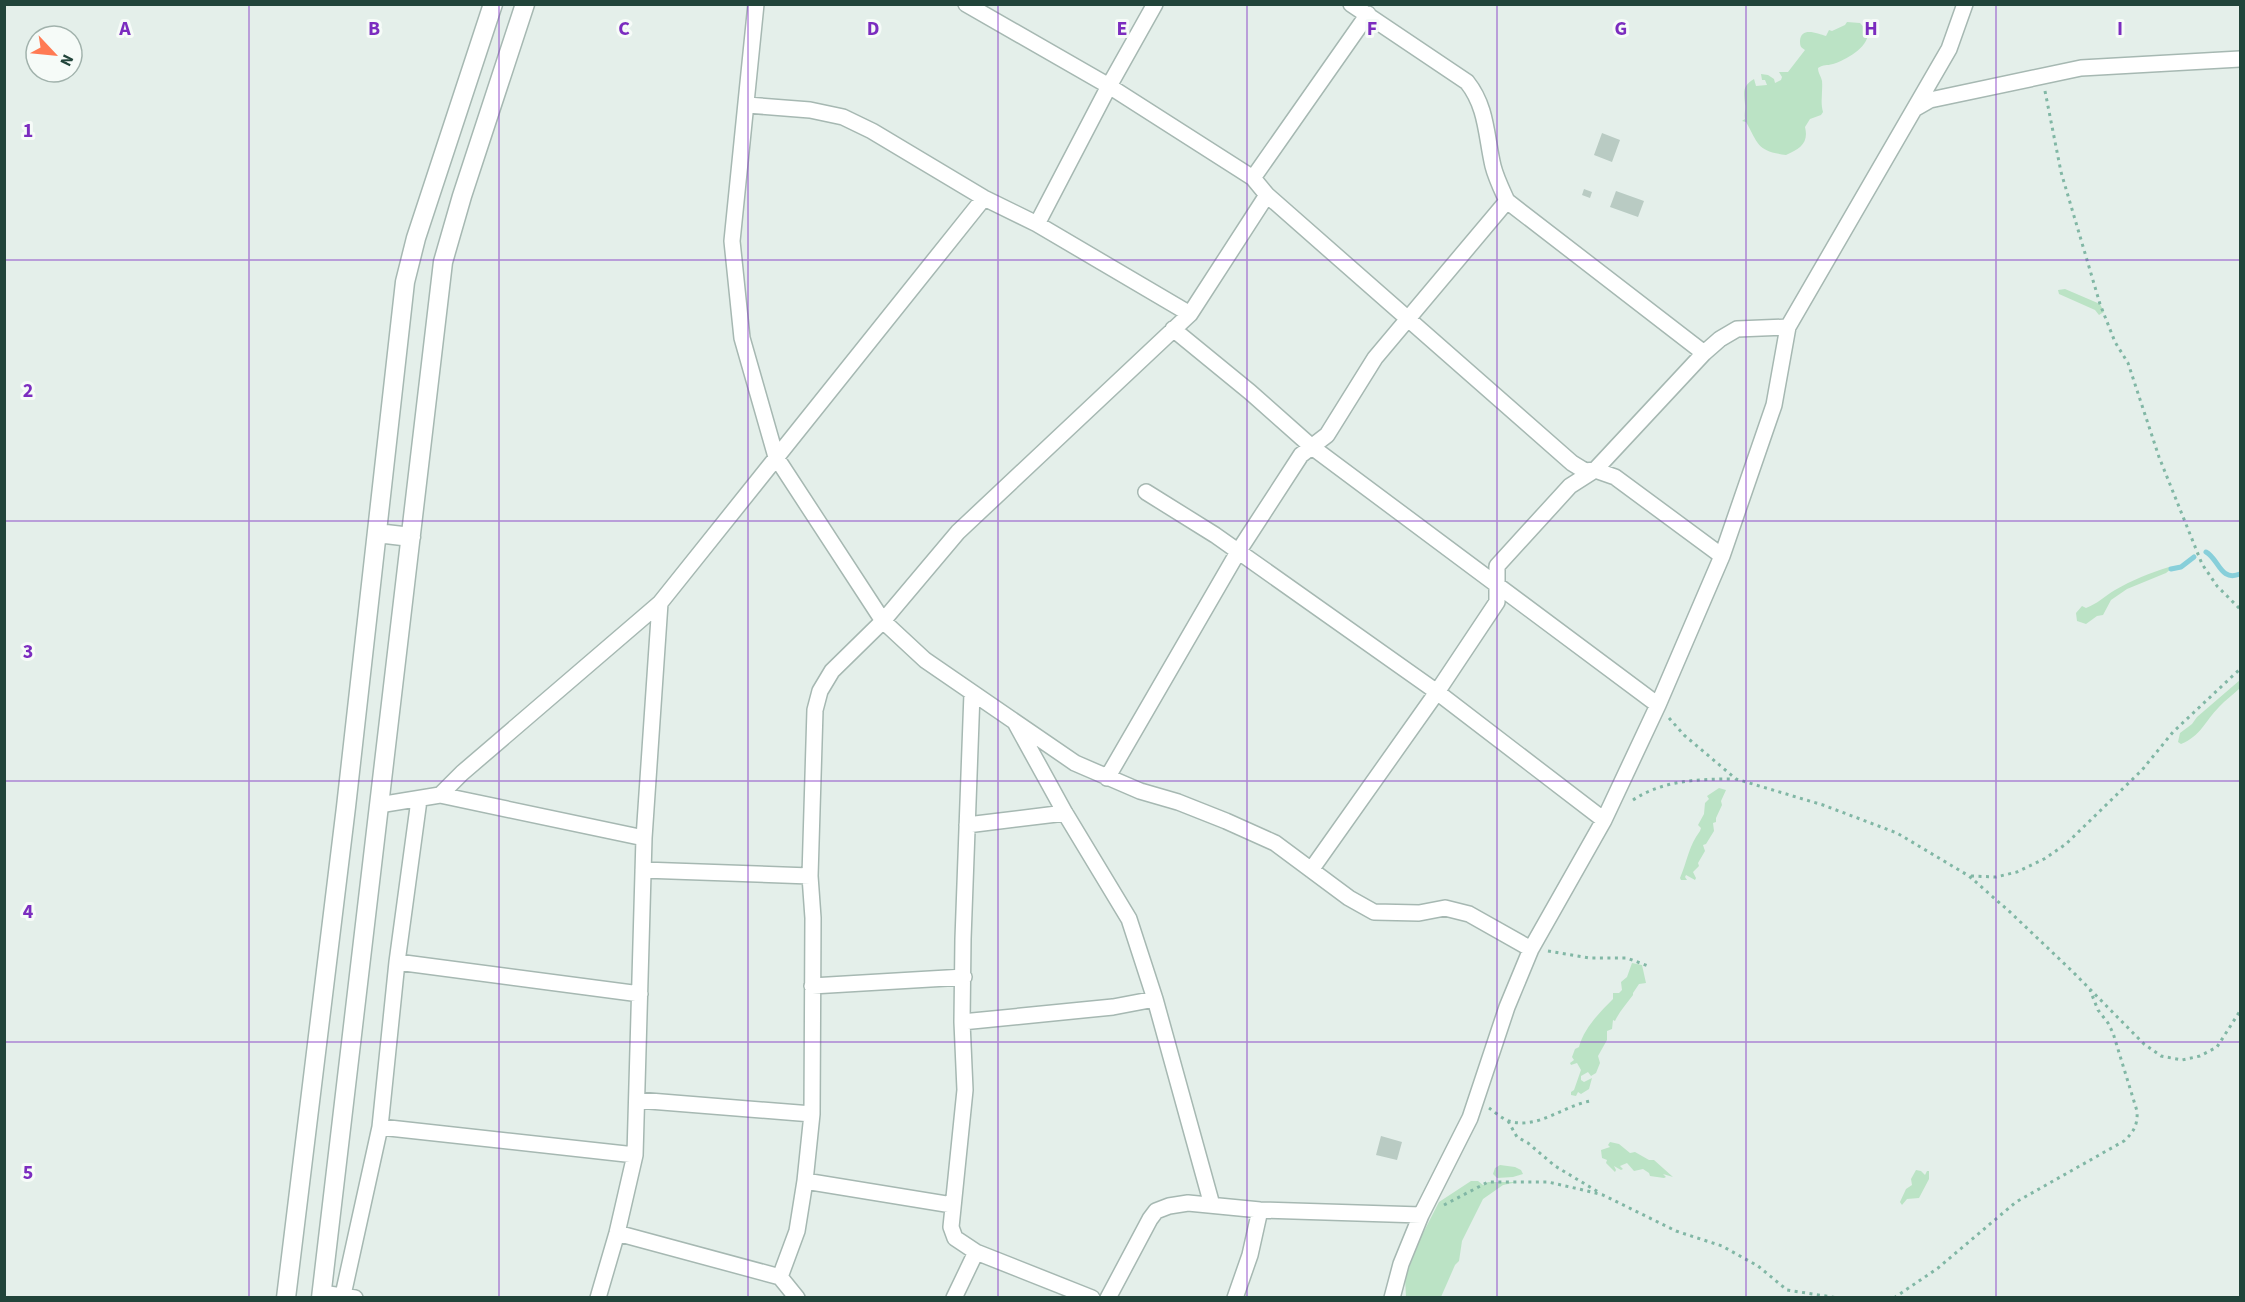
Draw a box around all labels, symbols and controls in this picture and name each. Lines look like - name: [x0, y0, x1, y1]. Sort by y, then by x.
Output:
- text: A: [118, 15, 131, 43]
- text: B: [368, 15, 380, 43]
- text: C: [618, 15, 630, 43]
- text: D: [867, 15, 879, 43]
- text: E: [1117, 15, 1127, 43]
- text: F: [1367, 15, 1377, 43]
- text: G: [1615, 15, 1627, 43]
- text: H: [1864, 15, 1878, 43]
- text: I: [2117, 15, 2123, 43]
- north arrow: [24, 24, 84, 84]
- text: N: [54, 51, 79, 70]
- text: 1: [23, 117, 33, 145]
- text: 2: [23, 377, 33, 405]
- text: 3: [23, 638, 33, 666]
- text: 4: [23, 898, 34, 926]
- text: 5: [23, 1159, 33, 1187]

